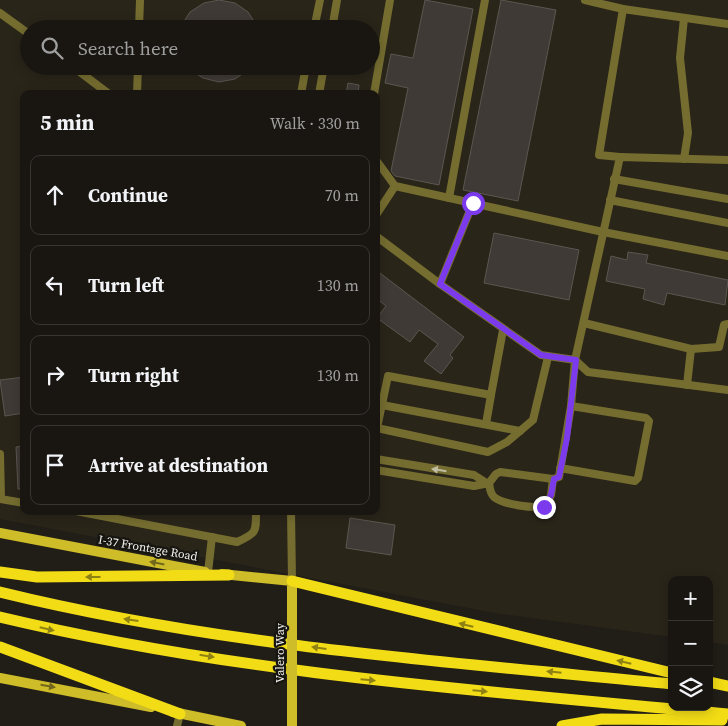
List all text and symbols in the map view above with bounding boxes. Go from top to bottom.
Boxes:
search box [20,20,380,75]
icon: search [38,34,66,62]
text: Search here [78,35,178,61]
text: 5 min [40,108,95,137]
text: Walk · 330 m [270,112,360,134]
icon: ahead [41,181,69,209]
text: Continue [88,182,168,208]
text: 70 m [325,184,359,206]
route start [462,192,485,215]
icon: left [41,271,69,299]
text: Turn left [88,272,164,298]
text: 130 m [317,274,359,296]
icon: right [41,361,69,389]
text: Turn right [88,362,179,388]
text: 130 m [317,364,359,386]
icon: arrive [41,451,69,479]
text: Arrive at destination [88,452,268,478]
one-way arrow [431,465,447,473]
route end [533,496,556,519]
street label: I-37 Frontage Road [97,531,199,565]
one-way arrow [148,559,164,567]
one-way arrow [85,573,101,581]
map controls [668,576,713,711]
button: + [668,576,713,621]
one-way arrow [123,616,139,624]
one-way arrow [459,620,474,628]
button: − [668,621,713,666]
street label: Valero Way [272,622,288,683]
one-way arrow [40,625,55,633]
one-way arrow [310,643,326,651]
one-way arrow [199,652,215,660]
one-way arrow [617,658,632,666]
button: layers [668,666,713,711]
one-way arrow [545,668,561,676]
one-way arrow [360,676,376,684]
one-way arrow [40,683,56,691]
one-way arrow [472,687,488,695]

